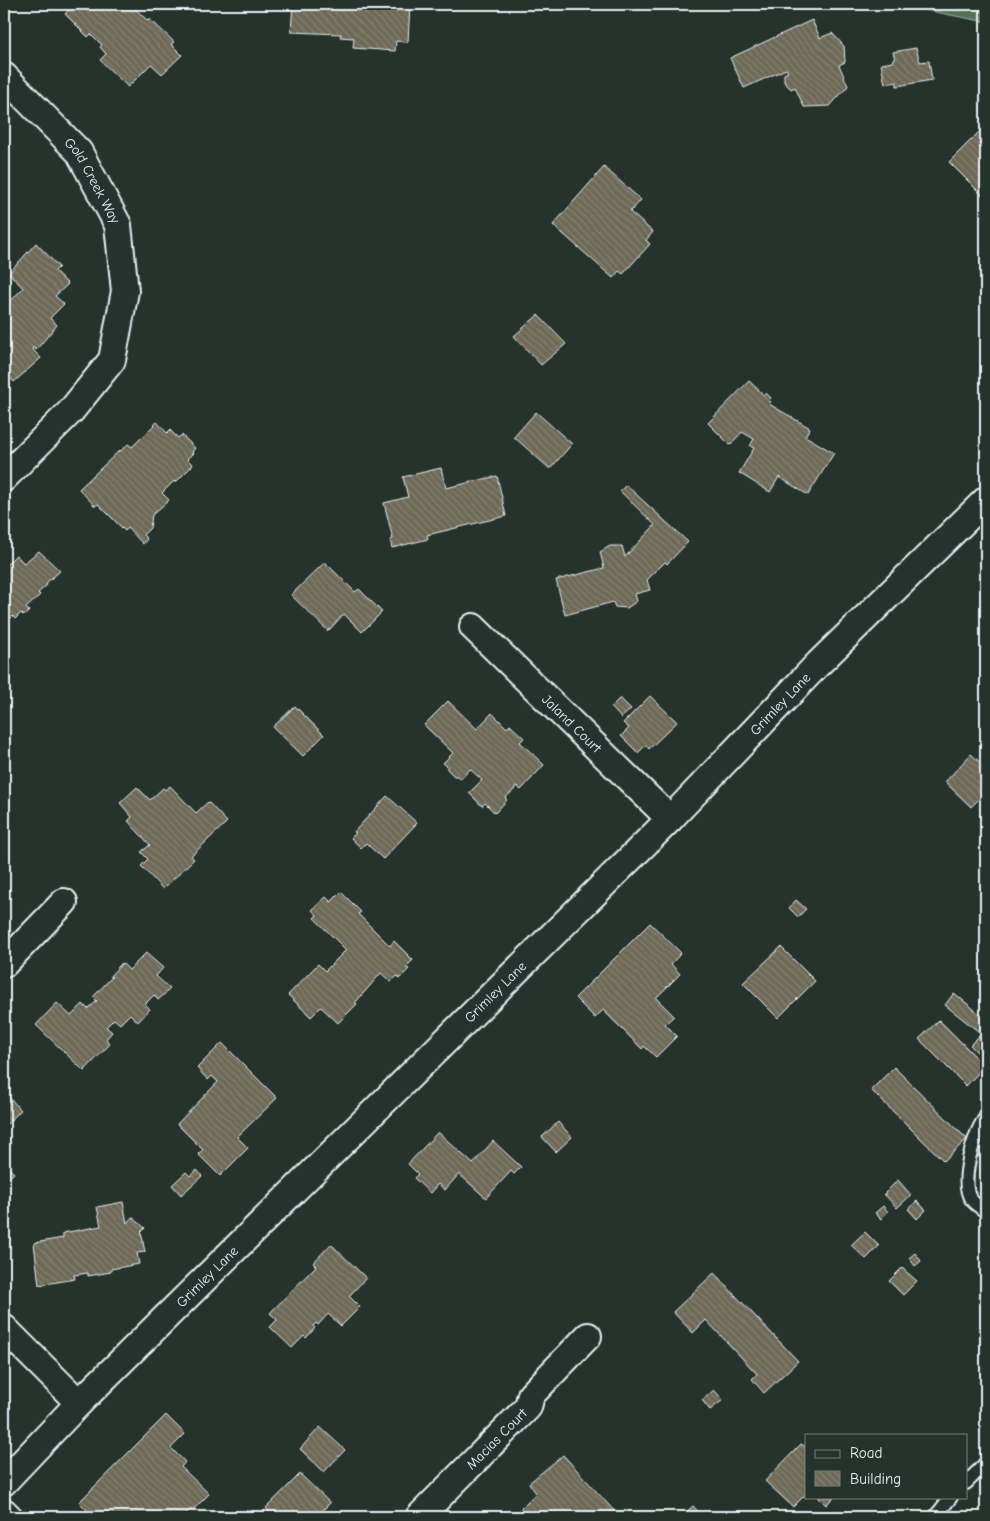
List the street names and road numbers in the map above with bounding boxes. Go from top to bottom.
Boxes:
street label: Gold Creek Way [61,134,124,227]
street label: Grimley Lane [746,669,814,739]
street label: Jaland Court [538,691,606,757]
street label: Grimley Lane [461,958,530,1026]
street label: Grimley Lane [173,1242,242,1311]
street label: Macias Court [462,1404,531,1473]

